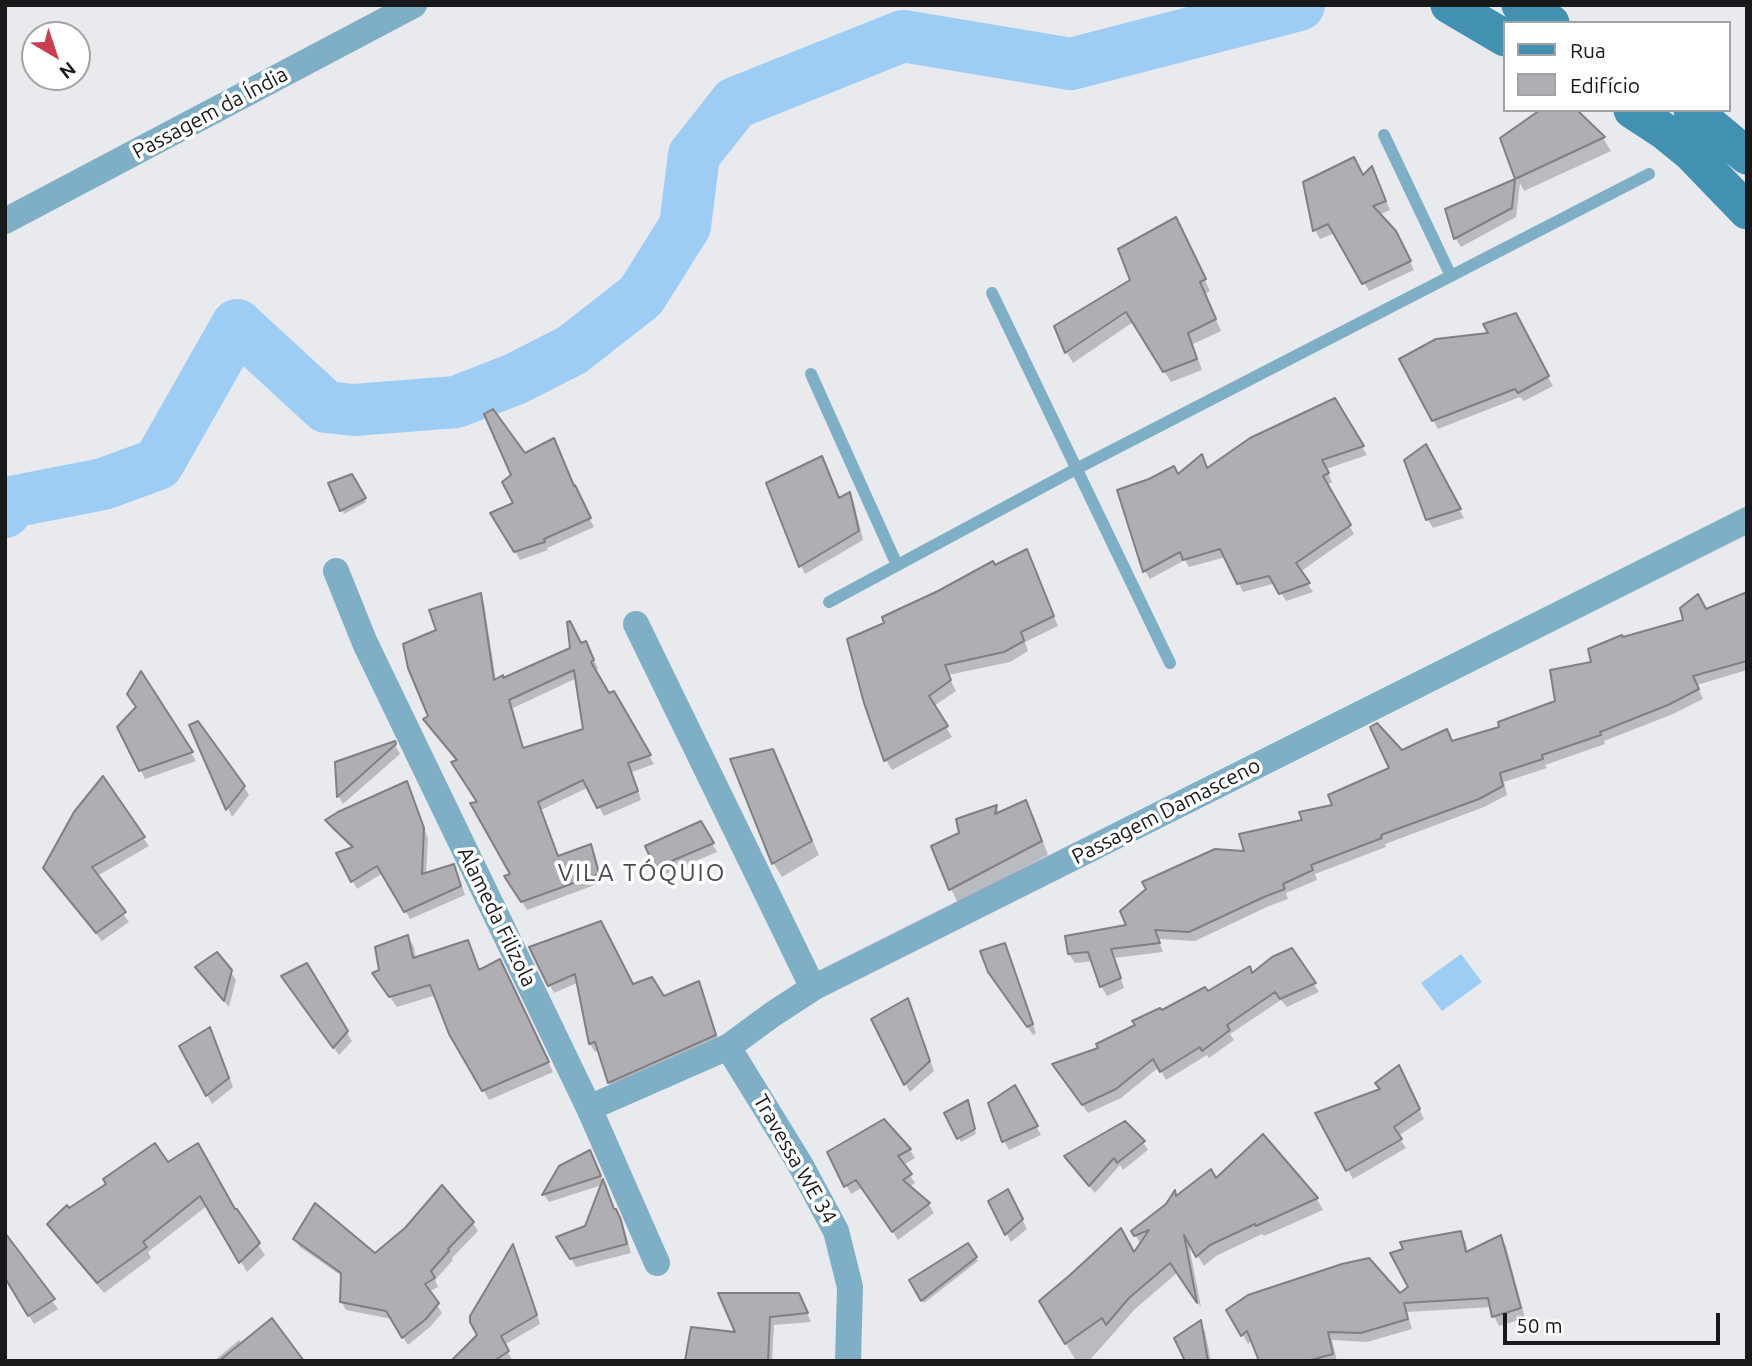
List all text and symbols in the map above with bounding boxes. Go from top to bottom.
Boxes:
north arrow [21,21,91,91]
legend [1504,21,1731,112]
text: Rua [1570,38,1606,62]
text: N [56,58,80,84]
street label: Passagem da Índia [128,61,292,165]
text: Edifício [1570,73,1640,97]
street label: Passagem Damasceno [1068,753,1264,869]
street label: Alameda Filizola [452,843,542,991]
district label: VILA TÓQUIO [559,859,725,887]
street label: Travessa WE 34 [748,1090,842,1228]
scale bar [1507,1300,1724,1344]
text: 50 m [1516,1313,1563,1337]

